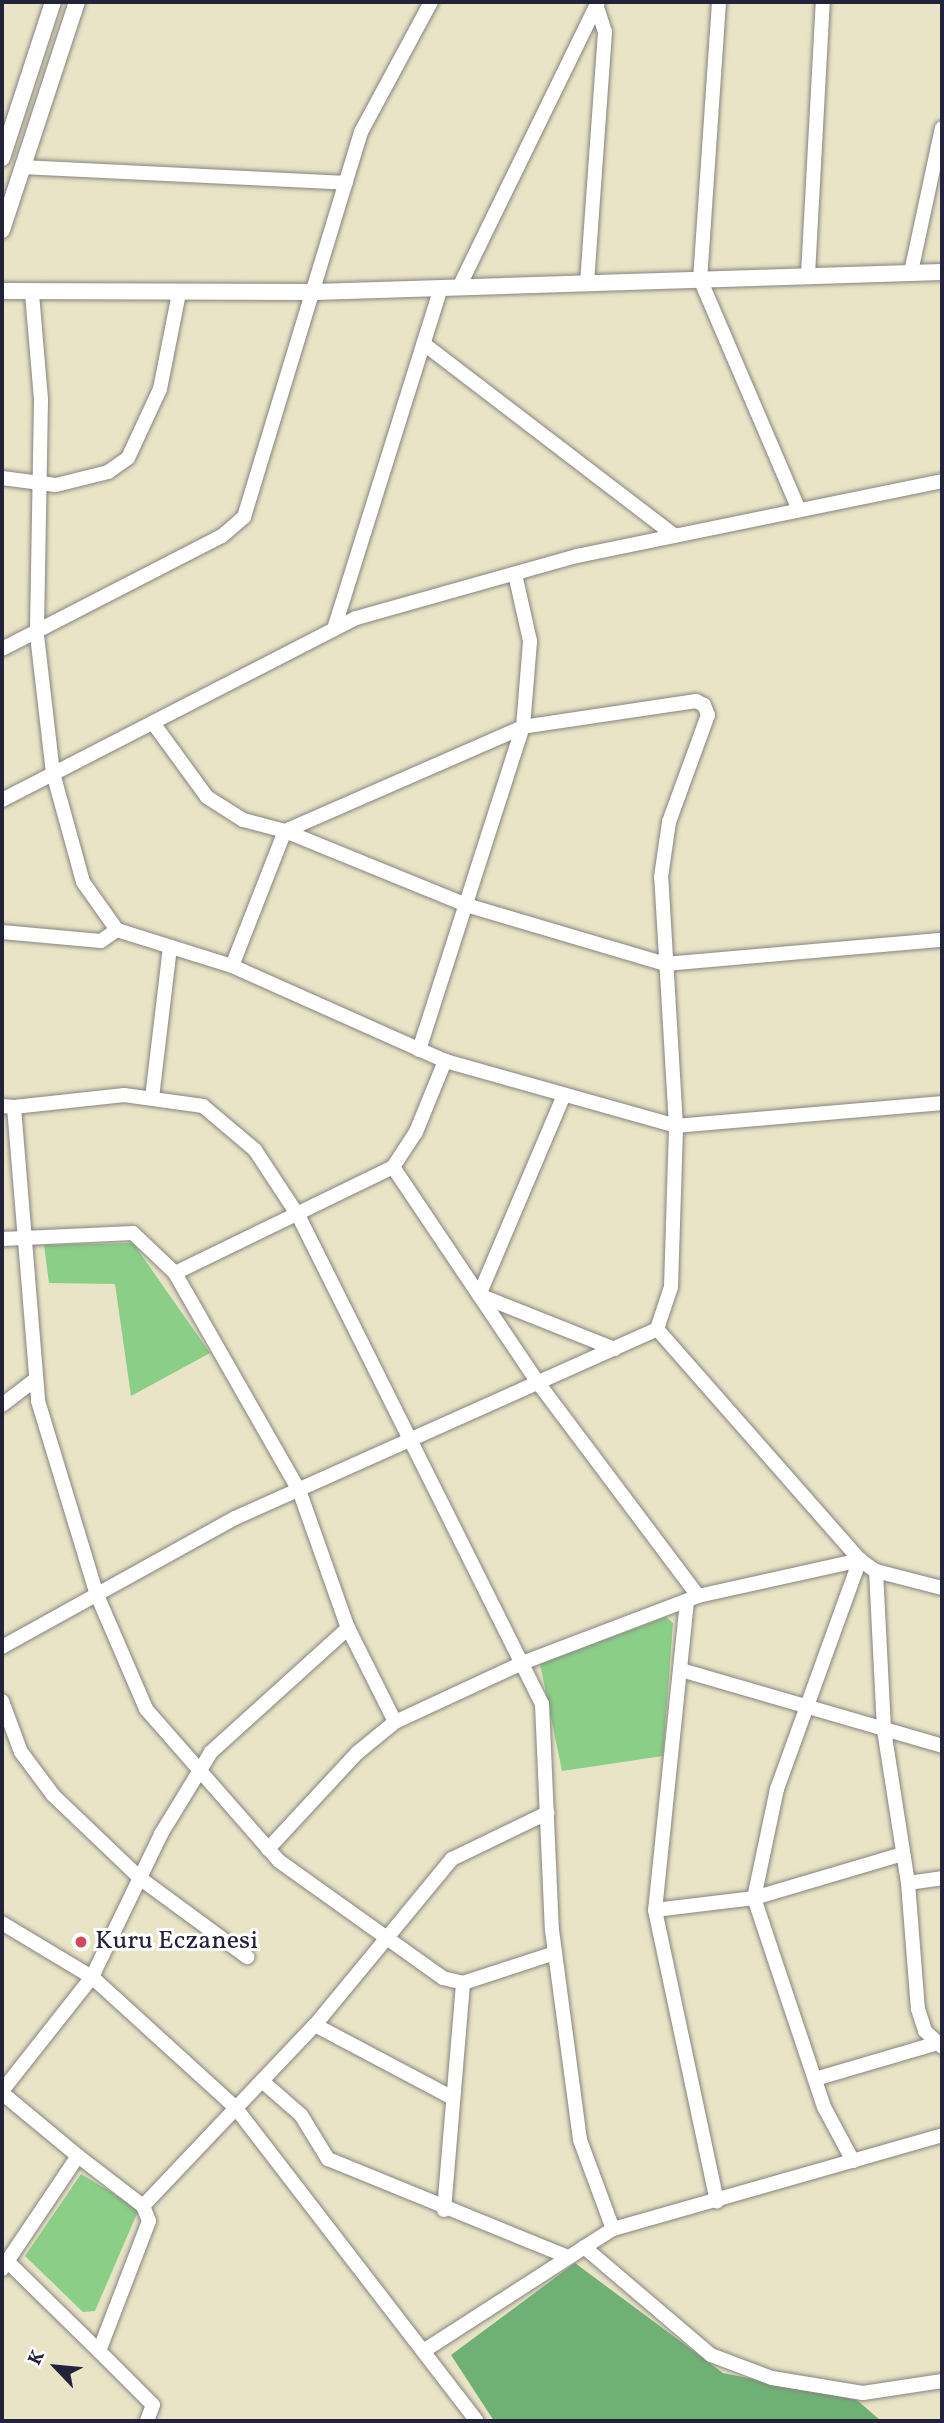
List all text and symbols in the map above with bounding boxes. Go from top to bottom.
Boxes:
place label: Kuru Eczanesi [95,1926,258,1958]
marker: Kuru Eczanesi [73,1934,89,1950]
north arrow [21,2332,91,2402]
text: K [22,2346,52,2370]

